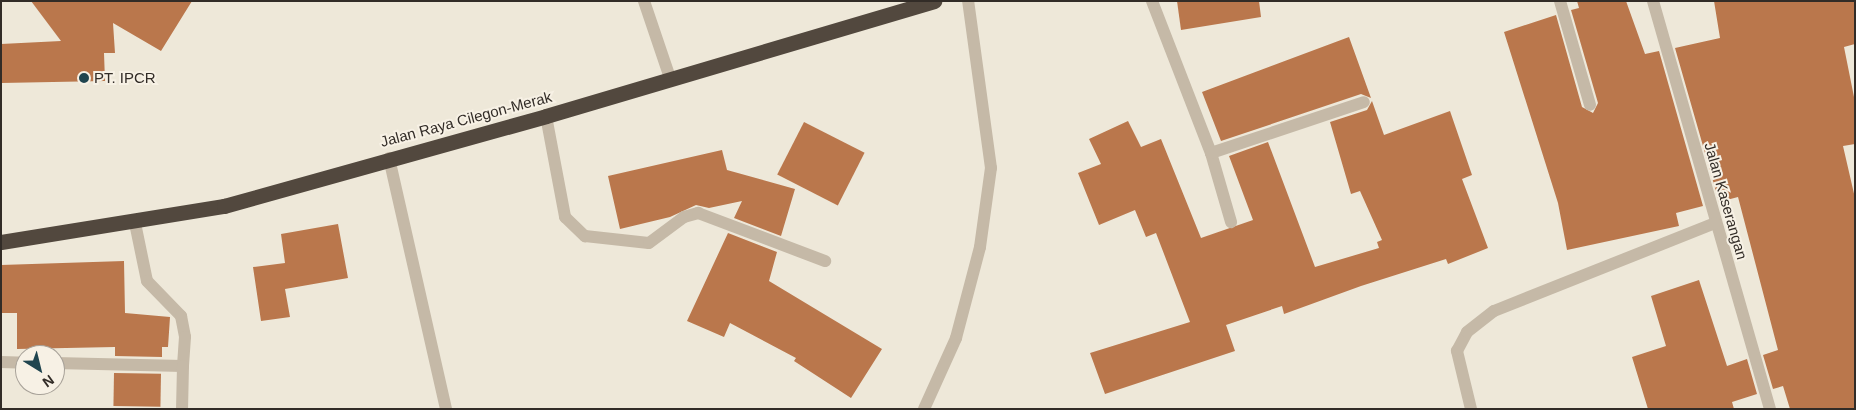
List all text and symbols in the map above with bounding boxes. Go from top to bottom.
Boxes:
place label: PT. IPCR [94,69,156,87]
marker: PT. IPCR [78,72,90,84]
street label: Jalan Raya Cilegon-Merak [378,87,554,151]
street label: Jalan Kaserangan [1701,140,1751,262]
north arrow [15,345,65,395]
text: N [39,372,57,391]

